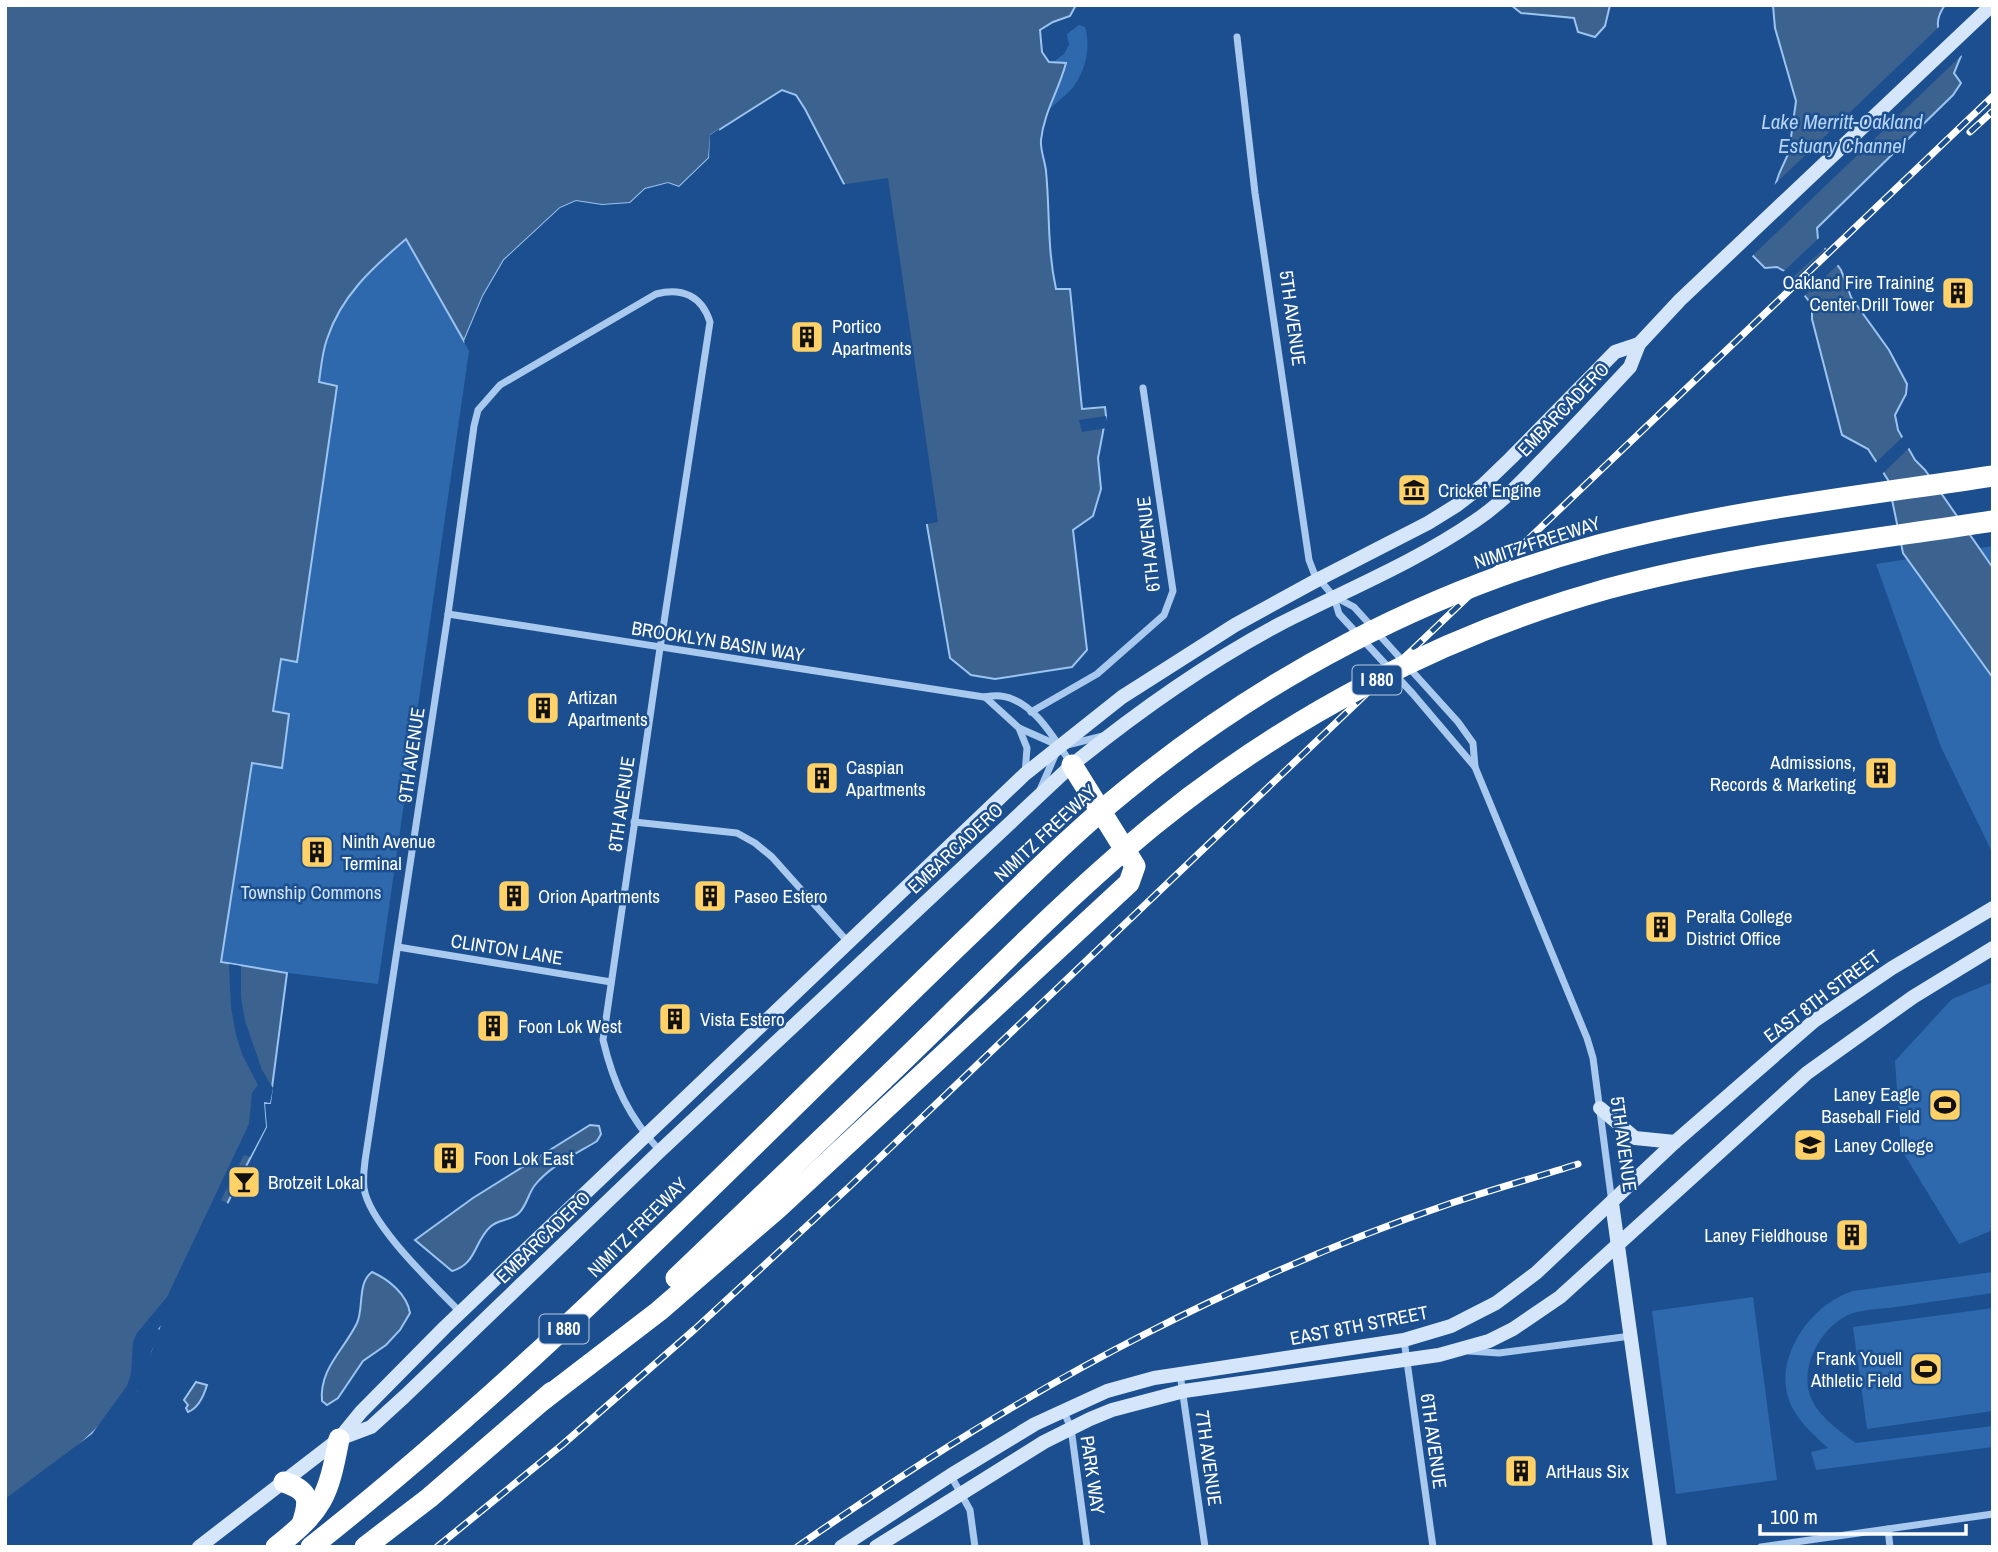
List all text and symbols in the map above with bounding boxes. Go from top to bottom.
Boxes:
water label: Lake Merritt-Oakland Estuary Channel [1761,107,1923,160]
street label: 5TH AVENUE [1273,269,1313,367]
place label: Oakland Fire Training Center Drill Tower [1782,269,1935,317]
building icon: Oakland Fire Training Center Drill Tower [1939,274,1977,312]
place label: Portico Apartments [831,313,912,361]
building icon: Portico Apartments [788,318,826,356]
street label: EMBARCADERO [1511,356,1615,462]
museum icon: Cricket Engine [1395,471,1433,509]
place label: Cricket Engine [1438,477,1541,503]
street label: 6TH AVENUE [1130,495,1166,593]
street label: NIMITZ FREEWAY [1470,509,1604,575]
street label: BROOKLYN BASIN WAY [630,614,807,668]
road number: I 880 [1352,666,1402,694]
place label: Artizan Apartments [567,684,648,732]
building icon: Artizan Apartments [524,689,562,727]
street label: 9TH AVENUE [391,706,431,804]
place label: Admissions, Records & Marketing [1710,749,1856,797]
place label: Caspian Apartments [845,754,926,802]
building icon: Admissions, Records & Marketing [1862,754,1900,792]
street label: 8TH AVENUE [601,755,641,853]
building icon: Caspian Apartments [803,759,841,797]
street label: NIMITZ FREEWAY [988,778,1102,887]
street label: EMBARCADERO [901,797,1009,899]
place label: Ninth Avenue Terminal [342,828,435,876]
building icon: Ninth Avenue Terminal [298,833,336,871]
building icon: Orion Apartments [495,877,533,915]
building icon: Paseo Estero [691,877,729,915]
park label: Township Commons [240,879,382,905]
place label: Orion Apartments [538,883,660,909]
place label: Paseo Estero [734,883,828,909]
place label: Peralta College District Office [1686,903,1793,951]
building icon: Peralta College District Office [1642,908,1680,946]
street label: CLINTON LANE [449,927,565,971]
street label: EAST 8TH STREET [1758,943,1886,1049]
building icon: Vista Estero [656,1000,694,1038]
place label: Vista Estero [700,1006,785,1032]
building icon: Foon Lok West [474,1007,512,1045]
place label: Foon Lok West [518,1013,622,1039]
place label: Laney Eagle Baseball Field [1821,1081,1920,1129]
sports icon: Laney Eagle Baseball Field [1926,1086,1964,1124]
street label: 5TH AVENUE [1604,1095,1644,1193]
school or university icon: Laney College [1791,1126,1829,1164]
place label: Laney College [1834,1132,1934,1158]
building icon: Foon Lok East [430,1139,468,1177]
place label: Foon Lok East [474,1145,574,1171]
bar icon: Brotzeit Lokal [225,1163,263,1201]
place label: Brotzeit Lokal [268,1169,363,1195]
street label: NIMITZ FREEWAY [581,1171,693,1283]
street label: EMBARCADERO [490,1185,596,1289]
building icon: Laney Fieldhouse [1833,1216,1871,1254]
place label: Laney Fieldhouse [1704,1222,1828,1248]
street label: EAST 8TH STREET [1288,1299,1431,1351]
road number: I 880 [540,1314,588,1344]
place label: Frank Youell Athletic Field [1810,1345,1902,1393]
sports icon: Frank Youell Athletic Field [1907,1350,1945,1388]
street label: 6TH AVENUE [1414,1392,1454,1490]
street label: 7TH AVENUE [1189,1409,1229,1507]
street label: PARK WAY [1075,1434,1111,1517]
building icon: ArtHaus Six [1502,1452,1540,1490]
place label: ArtHaus Six [1545,1458,1629,1484]
scale bar [1760,1492,1966,1536]
text: 100 m [1770,1502,1818,1531]

